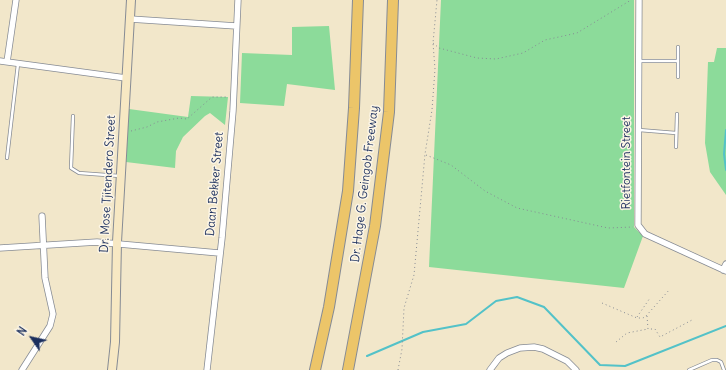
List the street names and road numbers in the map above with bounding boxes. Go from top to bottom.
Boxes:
street label: Dr. Hage G. Geingob Freeway [348,105,382,263]
street label: Dr. Mose Tjitendero Street [97,115,119,253]
street label: Rietfontein Street [620,116,634,210]
street label: Daan Bekker Street [203,131,227,237]

